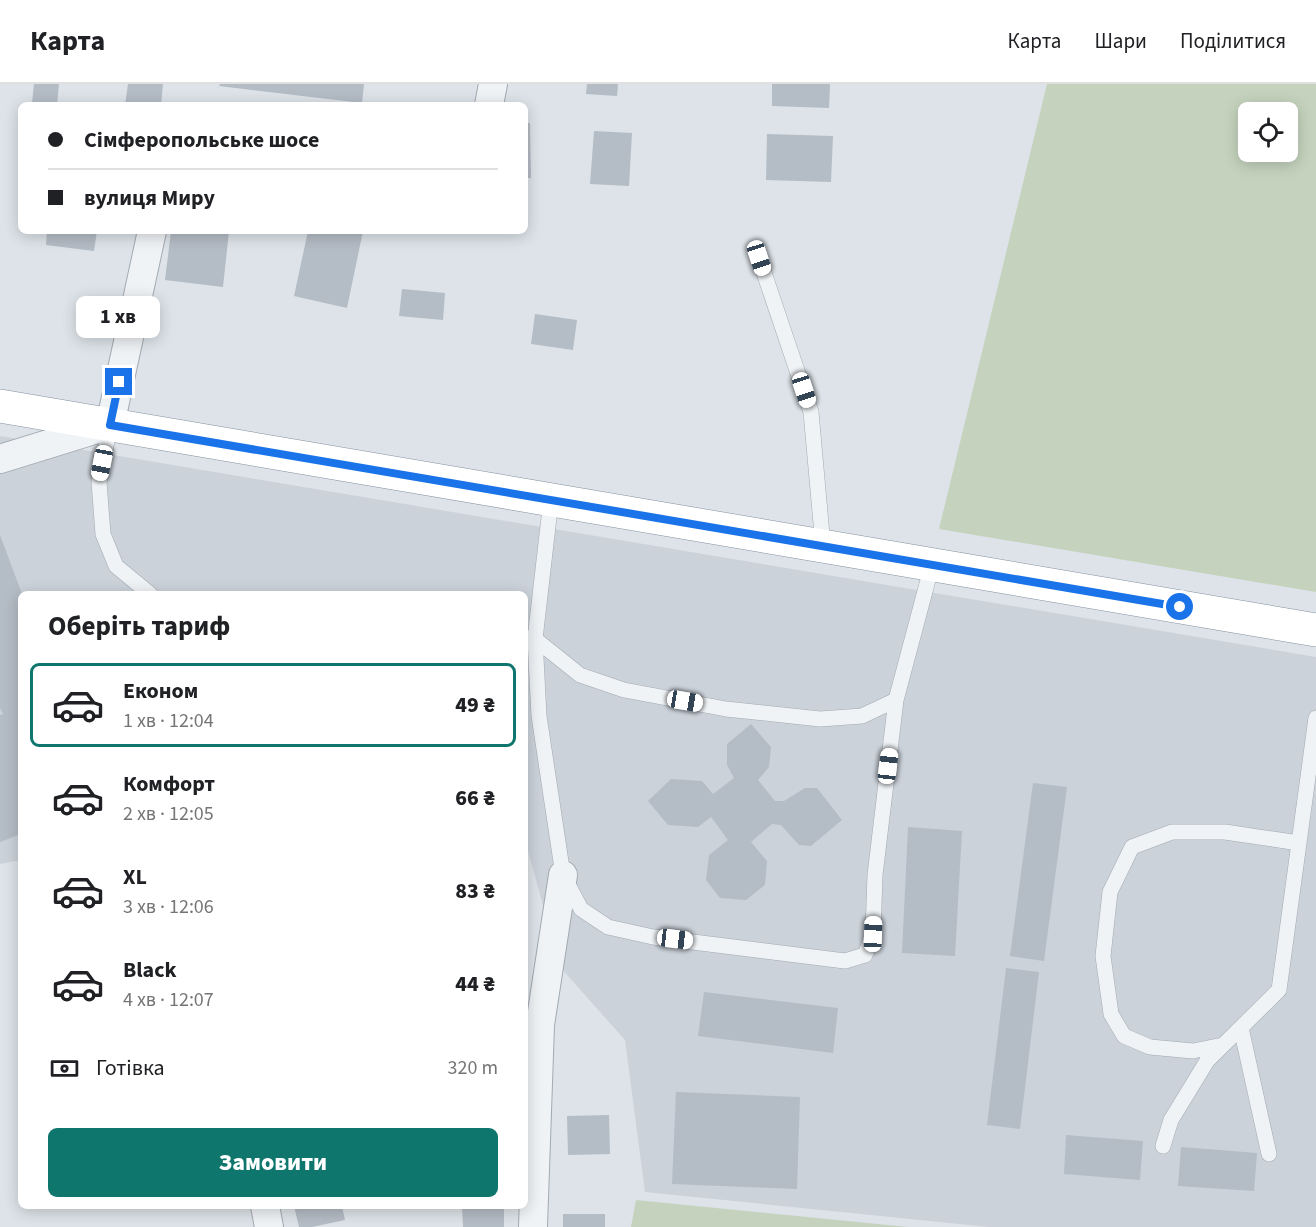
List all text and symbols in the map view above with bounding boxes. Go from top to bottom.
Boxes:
text: Карта [30,21,105,61]
text: Карта [1008,26,1061,56]
text: Шари [1094,26,1147,56]
text: Поділитися [1180,26,1286,56]
map controls [1238,102,1298,162]
button: locate [1238,102,1298,162]
text: Сімферопольське шосе [84,124,319,156]
text: вулиця Миру [84,182,215,214]
car [745,238,773,278]
callout: 1 хв [77,295,161,337]
text: 1 хв [100,303,136,331]
route end [105,368,132,395]
car [790,370,818,410]
car [90,444,114,482]
route start [1166,593,1193,620]
text: Оберіть тариф [48,607,230,646]
text: Економ [123,675,198,707]
icon: car [51,678,105,732]
text: 49 ₴ [455,689,495,721]
car [666,689,704,713]
text: 1 хв · 12:04 [123,707,214,735]
car [877,747,899,785]
text: Комфорт [123,768,215,800]
icon: car [51,771,105,825]
text: 66 ₴ [455,782,495,814]
text: 2 хв · 12:05 [123,800,214,828]
text: XL [123,861,147,893]
icon: car [51,864,105,918]
text: 83 ₴ [455,875,495,907]
text: 3 хв · 12:06 [123,893,214,921]
car [863,916,883,952]
car [656,928,694,950]
text: Black [123,954,177,986]
icon: car [51,957,105,1011]
text: 44 ₴ [455,968,495,1000]
text: 4 хв · 12:07 [123,986,214,1014]
icon: cash [48,1052,81,1085]
text: Готівка [96,1052,165,1084]
text: 320 m [448,1054,498,1082]
button: Замовити [48,1128,498,1197]

